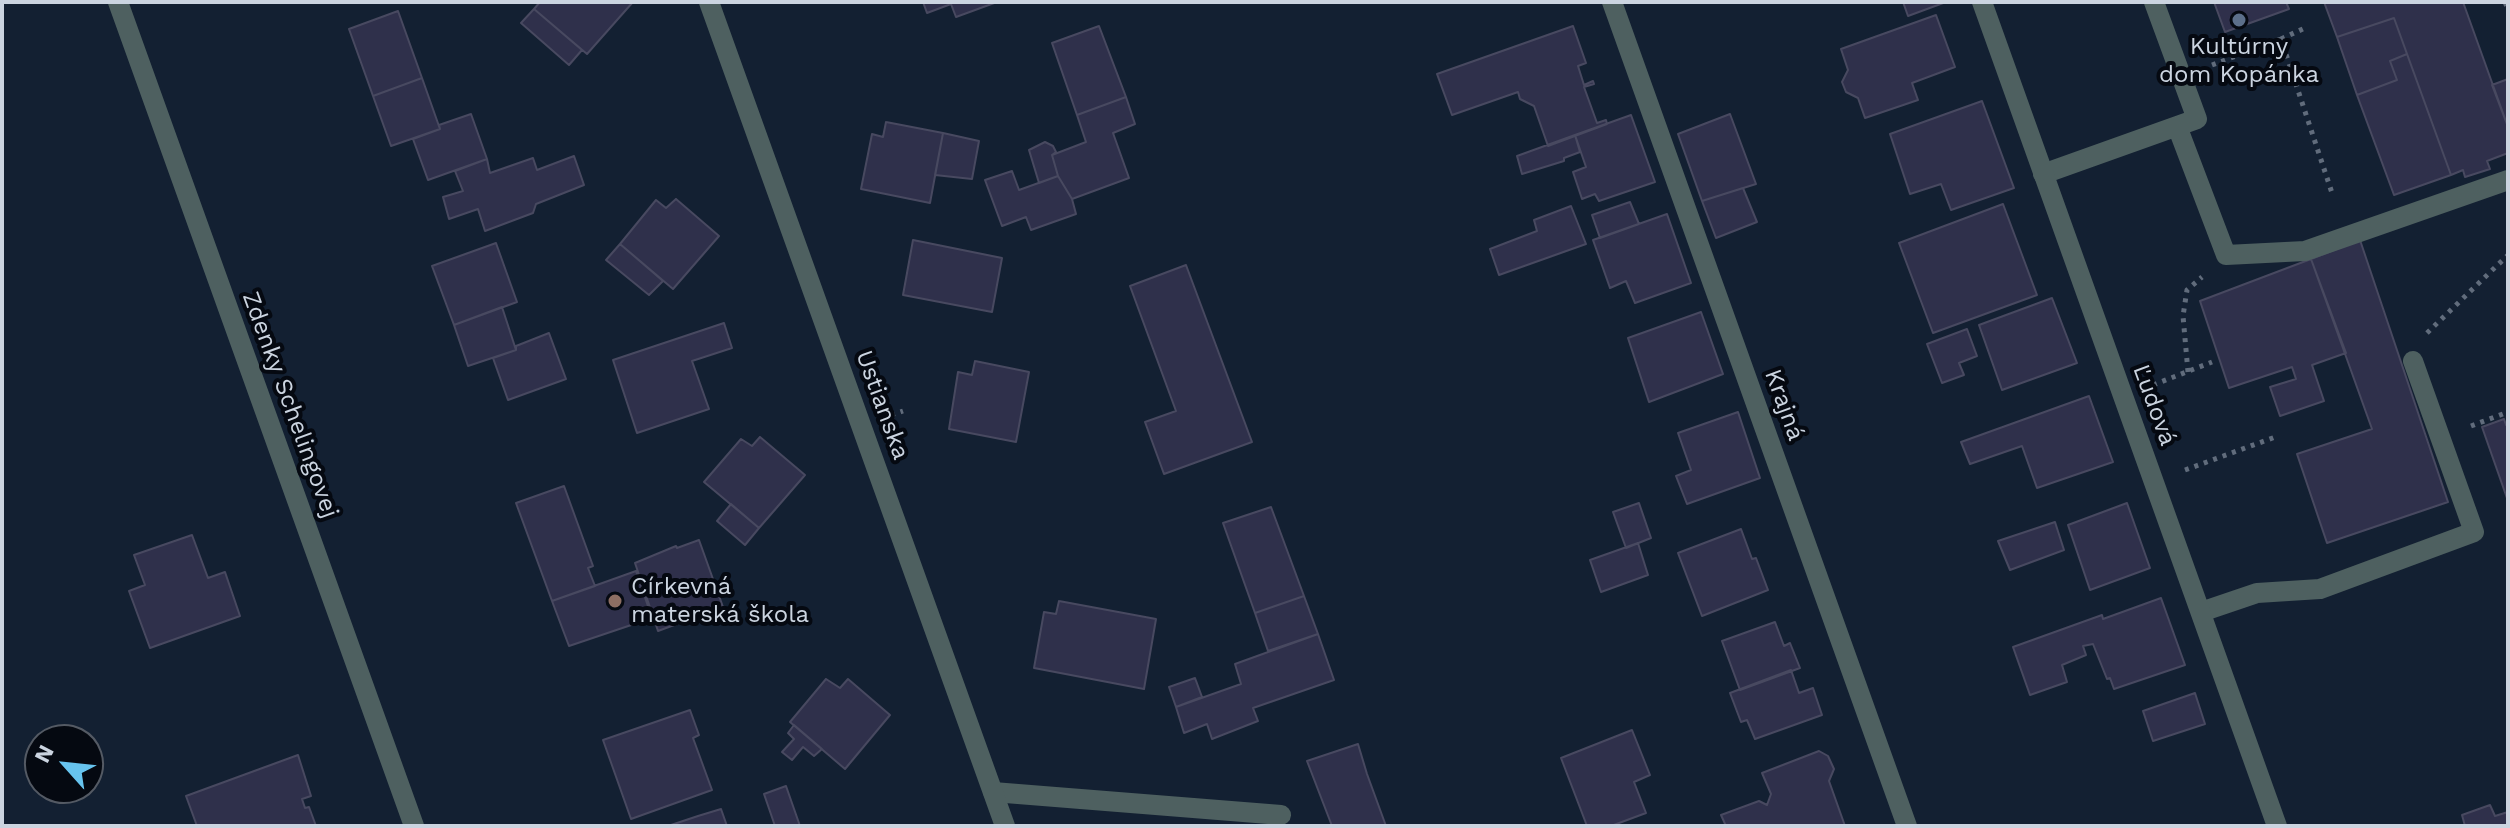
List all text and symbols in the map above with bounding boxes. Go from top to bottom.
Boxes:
marker: Kultúrny dom Kopánka [2230,11,2248,29]
place label: Kultúrny dom Kopánka [2159,33,2319,89]
street label: Zdenky Schelingovej [236,288,344,522]
street label: Ustianska [849,347,915,463]
street label: Ľudová [2126,361,2182,449]
street label: Krajná [1758,365,1810,445]
place label: Církevná materská škola [631,573,809,629]
marker: Církevná materská škola [606,592,624,610]
north arrow [24,724,104,804]
text: N [29,741,59,767]

